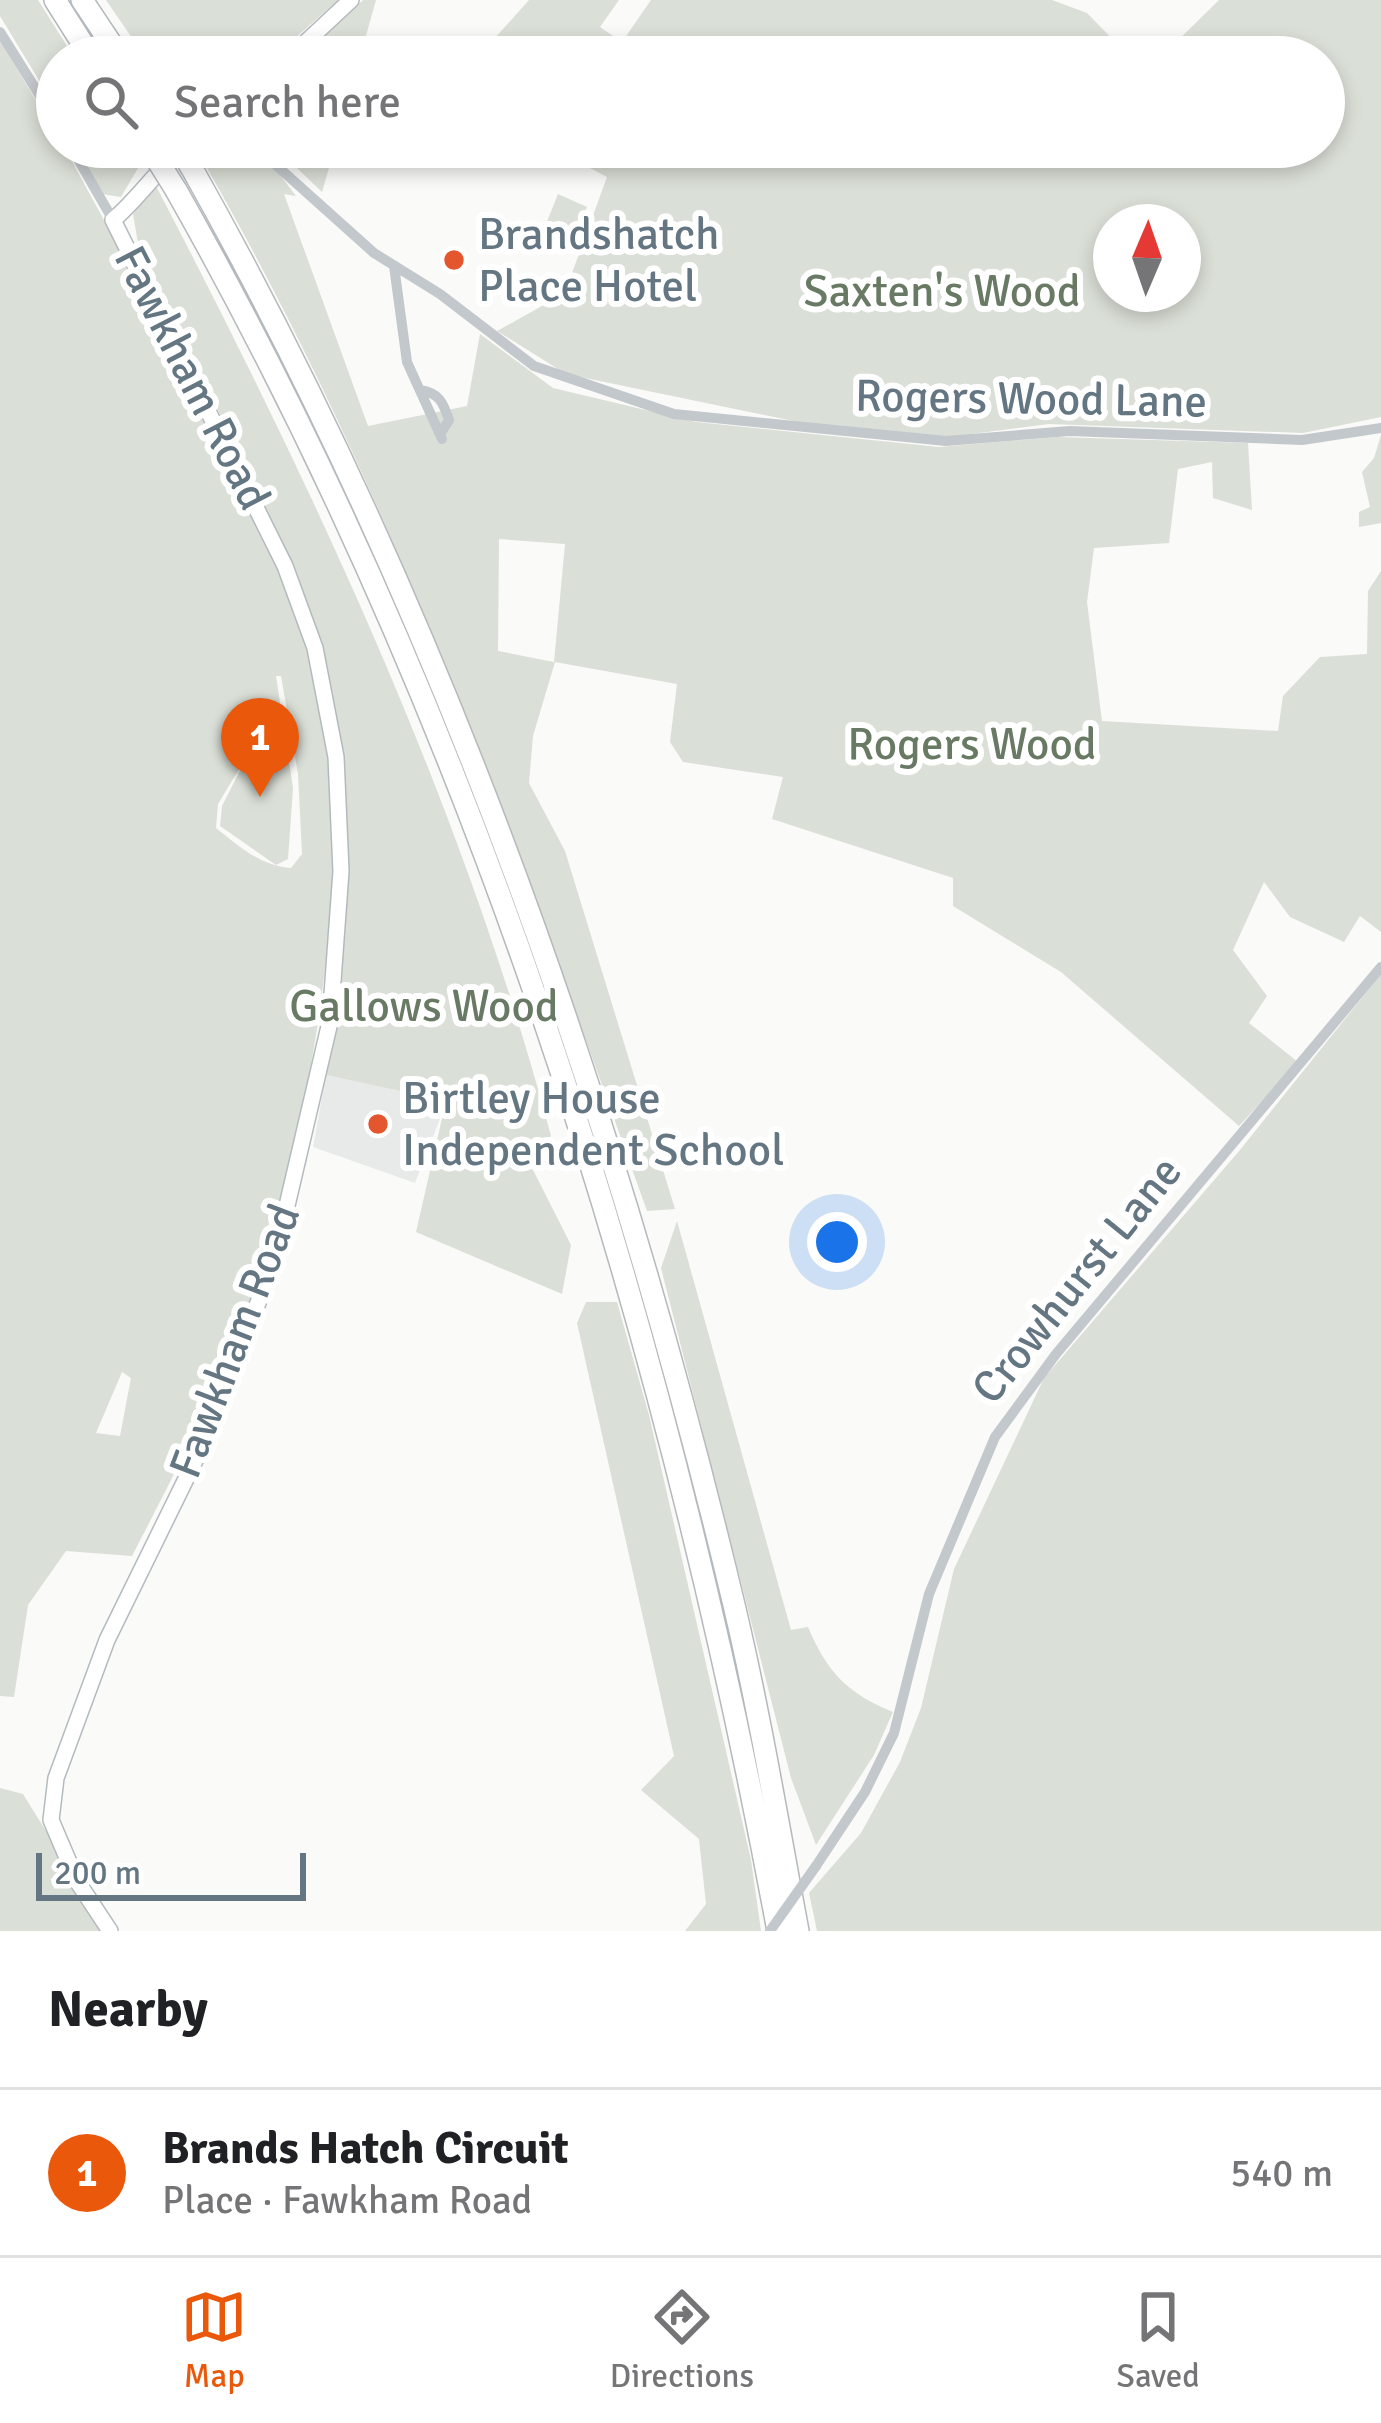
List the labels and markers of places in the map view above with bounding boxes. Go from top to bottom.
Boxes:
place label: Brandshatch Place Hotel [478,207,720,314]
marker: Brandshatch Place Hotel [441,247,467,273]
pin: 1 [221,698,299,797]
place label: Birtley House Independent School [402,1071,784,1178]
marker: Birtley House Independent School [365,1111,391,1137]

